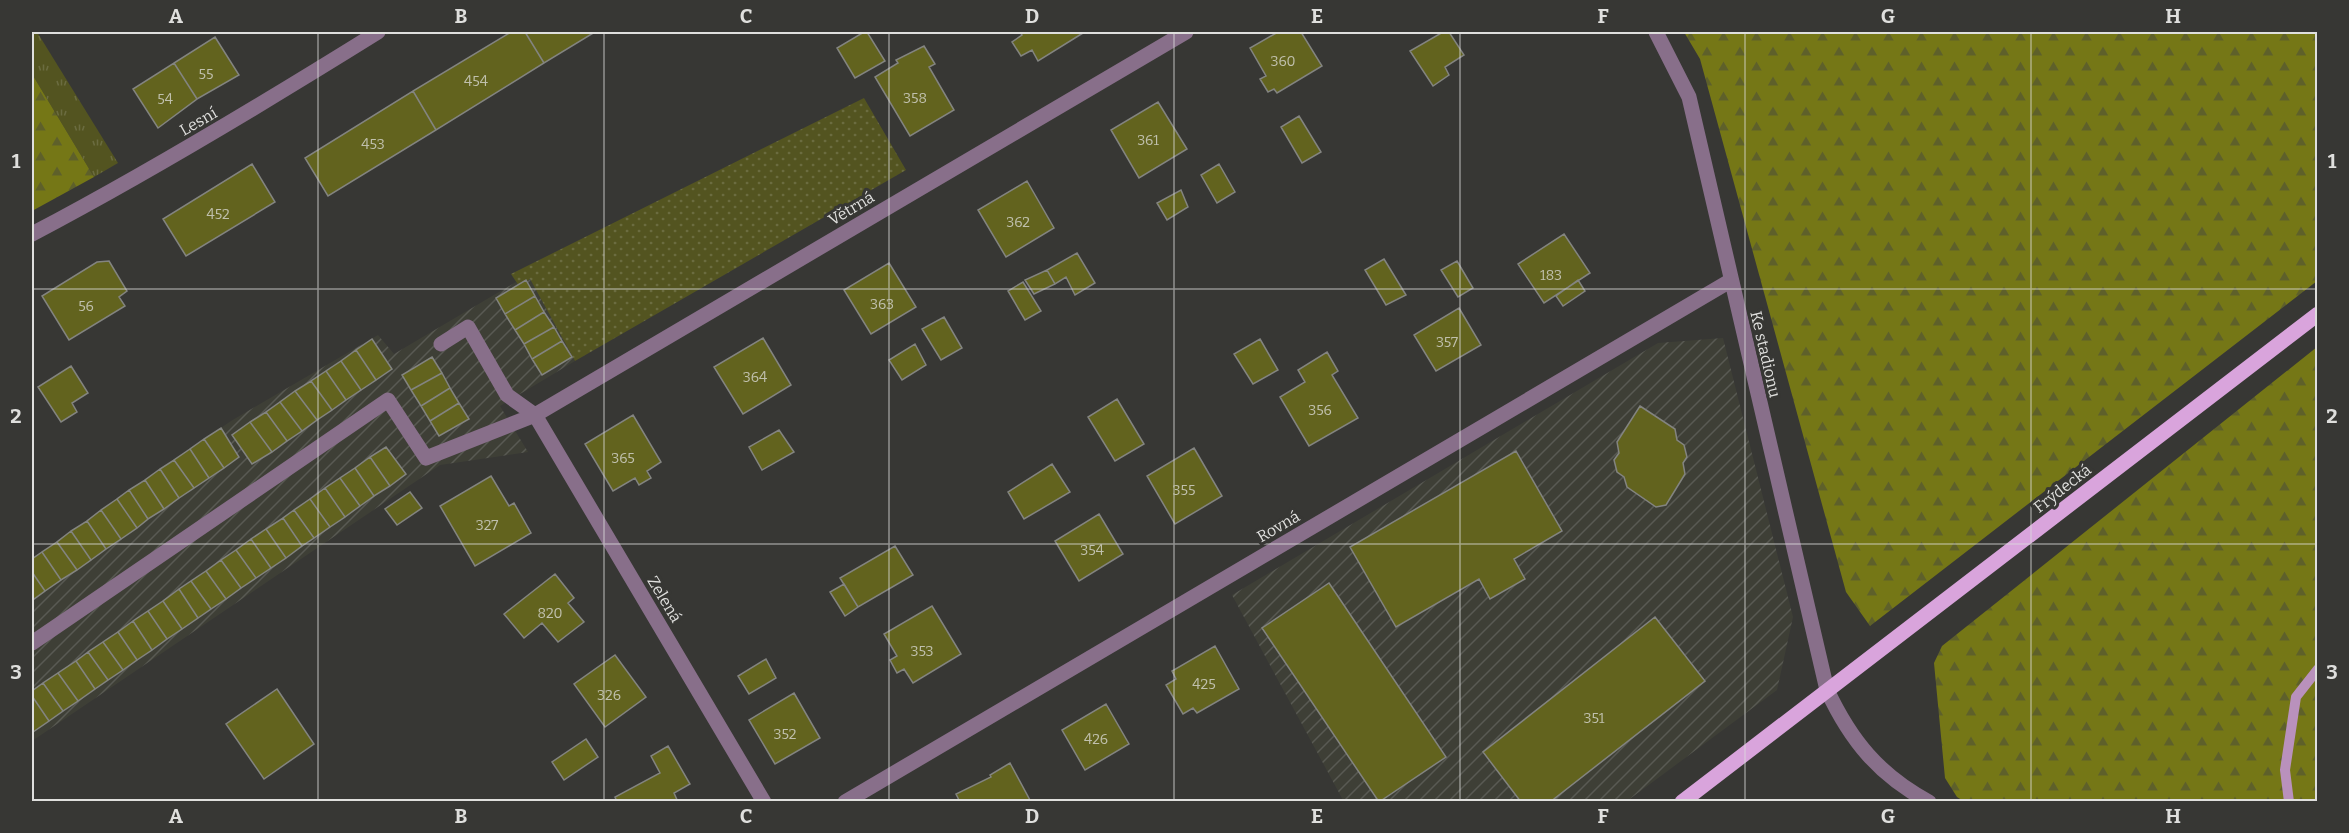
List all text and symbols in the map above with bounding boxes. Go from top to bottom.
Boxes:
text: A [169,4,184,28]
text: B [455,4,468,28]
text: C [740,4,752,28]
text: D [1025,4,1039,28]
text: E [1311,4,1323,28]
text: F [1597,4,1609,28]
text: G [1881,4,1895,28]
text: H [2165,4,2181,28]
house number: 360 [1270,53,1296,70]
house number: 55 [199,66,213,83]
house number: 454 [464,73,488,90]
house number: 358 [903,90,927,107]
house number: 54 [157,91,173,108]
street label: Lesní [176,103,220,140]
house number: 361 [1137,132,1159,149]
house number: 453 [361,136,385,153]
text: 1 [12,149,21,173]
text: 1 [2328,149,2337,173]
street label: Větrná [825,187,878,230]
house number: 452 [206,206,230,223]
house number: 362 [1006,214,1030,231]
house number: 183 [1540,267,1562,284]
house number: 363 [870,296,894,313]
house number: 56 [78,298,94,315]
street label: Ke stadionu [1746,309,1785,399]
house number: 357 [1436,334,1458,351]
house number: 364 [743,369,767,386]
house number: 356 [1308,402,1332,419]
text: 2 [10,404,22,428]
text: 2 [2326,404,2338,428]
house number: 365 [611,450,635,467]
street label: Frýdecká [2030,460,2095,517]
house number: 355 [1173,482,1195,499]
street label: Rovná [1253,507,1303,546]
house number: 327 [476,517,498,534]
house number: 354 [1080,542,1104,559]
street label: Zelená [643,573,686,626]
house number: 820 [537,605,563,622]
house number: 353 [910,643,934,660]
text: 3 [10,660,22,684]
text: 3 [2326,660,2338,684]
house number: 425 [1192,676,1216,693]
house number: 326 [597,687,621,704]
house number: 351 [1584,710,1605,727]
house number: 352 [774,726,796,743]
house number: 426 [1084,731,1108,748]
text: A [169,804,184,828]
text: B [455,804,468,828]
text: C [740,804,752,828]
text: D [1025,804,1039,828]
text: E [1311,804,1323,828]
text: F [1597,804,1609,828]
text: G [1881,804,1895,828]
text: H [2165,804,2181,828]

